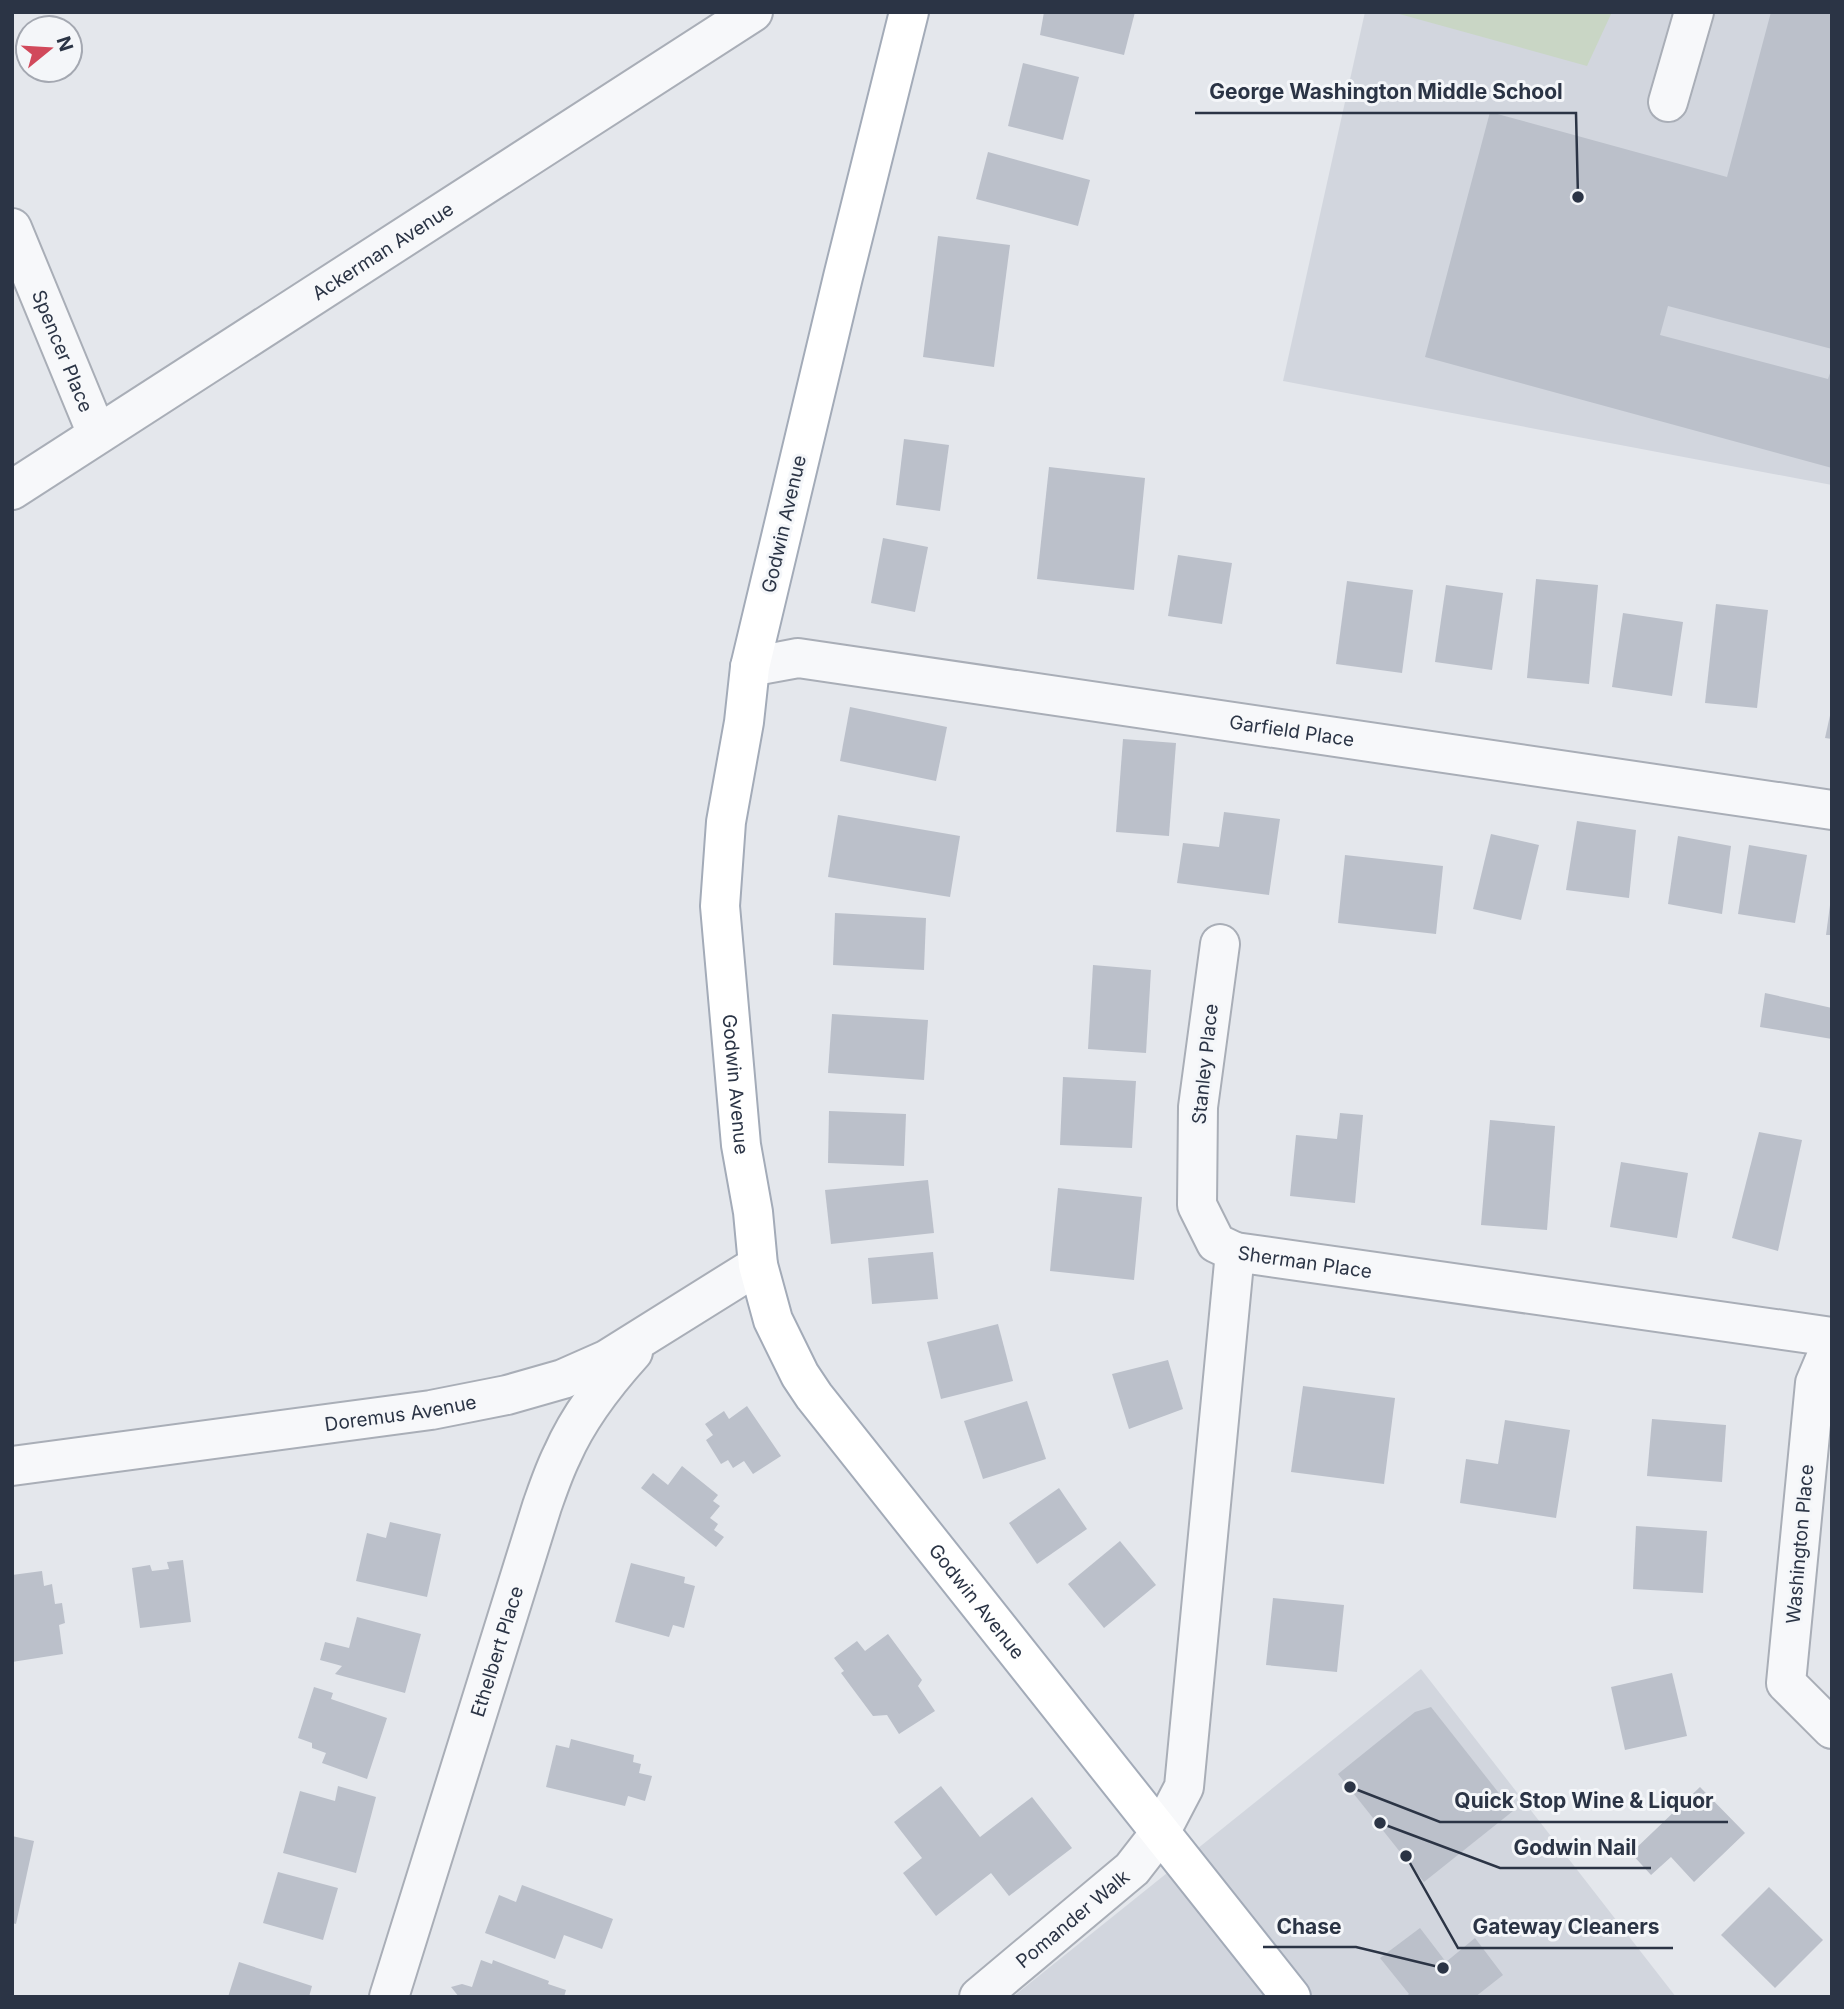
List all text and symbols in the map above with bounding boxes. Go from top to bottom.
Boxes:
north arrow [14,14,84,84]
text: N [52,33,78,54]
callout: George Washington Middle School [1195,71,1576,113]
text: George Washington Middle School [1209,79,1563,104]
street label: Ackerman Avenue [308,197,457,305]
street label: Spencer Place [27,286,98,415]
street label: Godwin Avenue [757,453,811,595]
street label: Garfield Place [1228,710,1356,751]
street label: Stanley Place [1187,1003,1223,1125]
street label: Godwin Avenue [718,1013,754,1156]
street label: Sherman Place [1236,1241,1373,1283]
street label: Doremus Avenue [323,1390,478,1436]
street label: Washington Place [1782,1463,1818,1625]
street label: Godwin Avenue [924,1539,1030,1664]
street label: Ethelbert Place [466,1583,528,1720]
callout: Quick Stop Wine & Liquor [1440,1780,1728,1822]
text: Quick Stop Wine & Liquor [1454,1788,1714,1813]
callout: Godwin Nail [1500,1826,1651,1868]
text: Godwin Nail [1513,1835,1637,1860]
street label: Pomander Walk [1011,1864,1134,1973]
callout: Chase [1263,1905,1356,1947]
callout: Gateway Cleaners [1458,1906,1673,1948]
text: Chase [1276,1914,1342,1939]
text: Gateway Cleaners [1473,1914,1659,1939]

